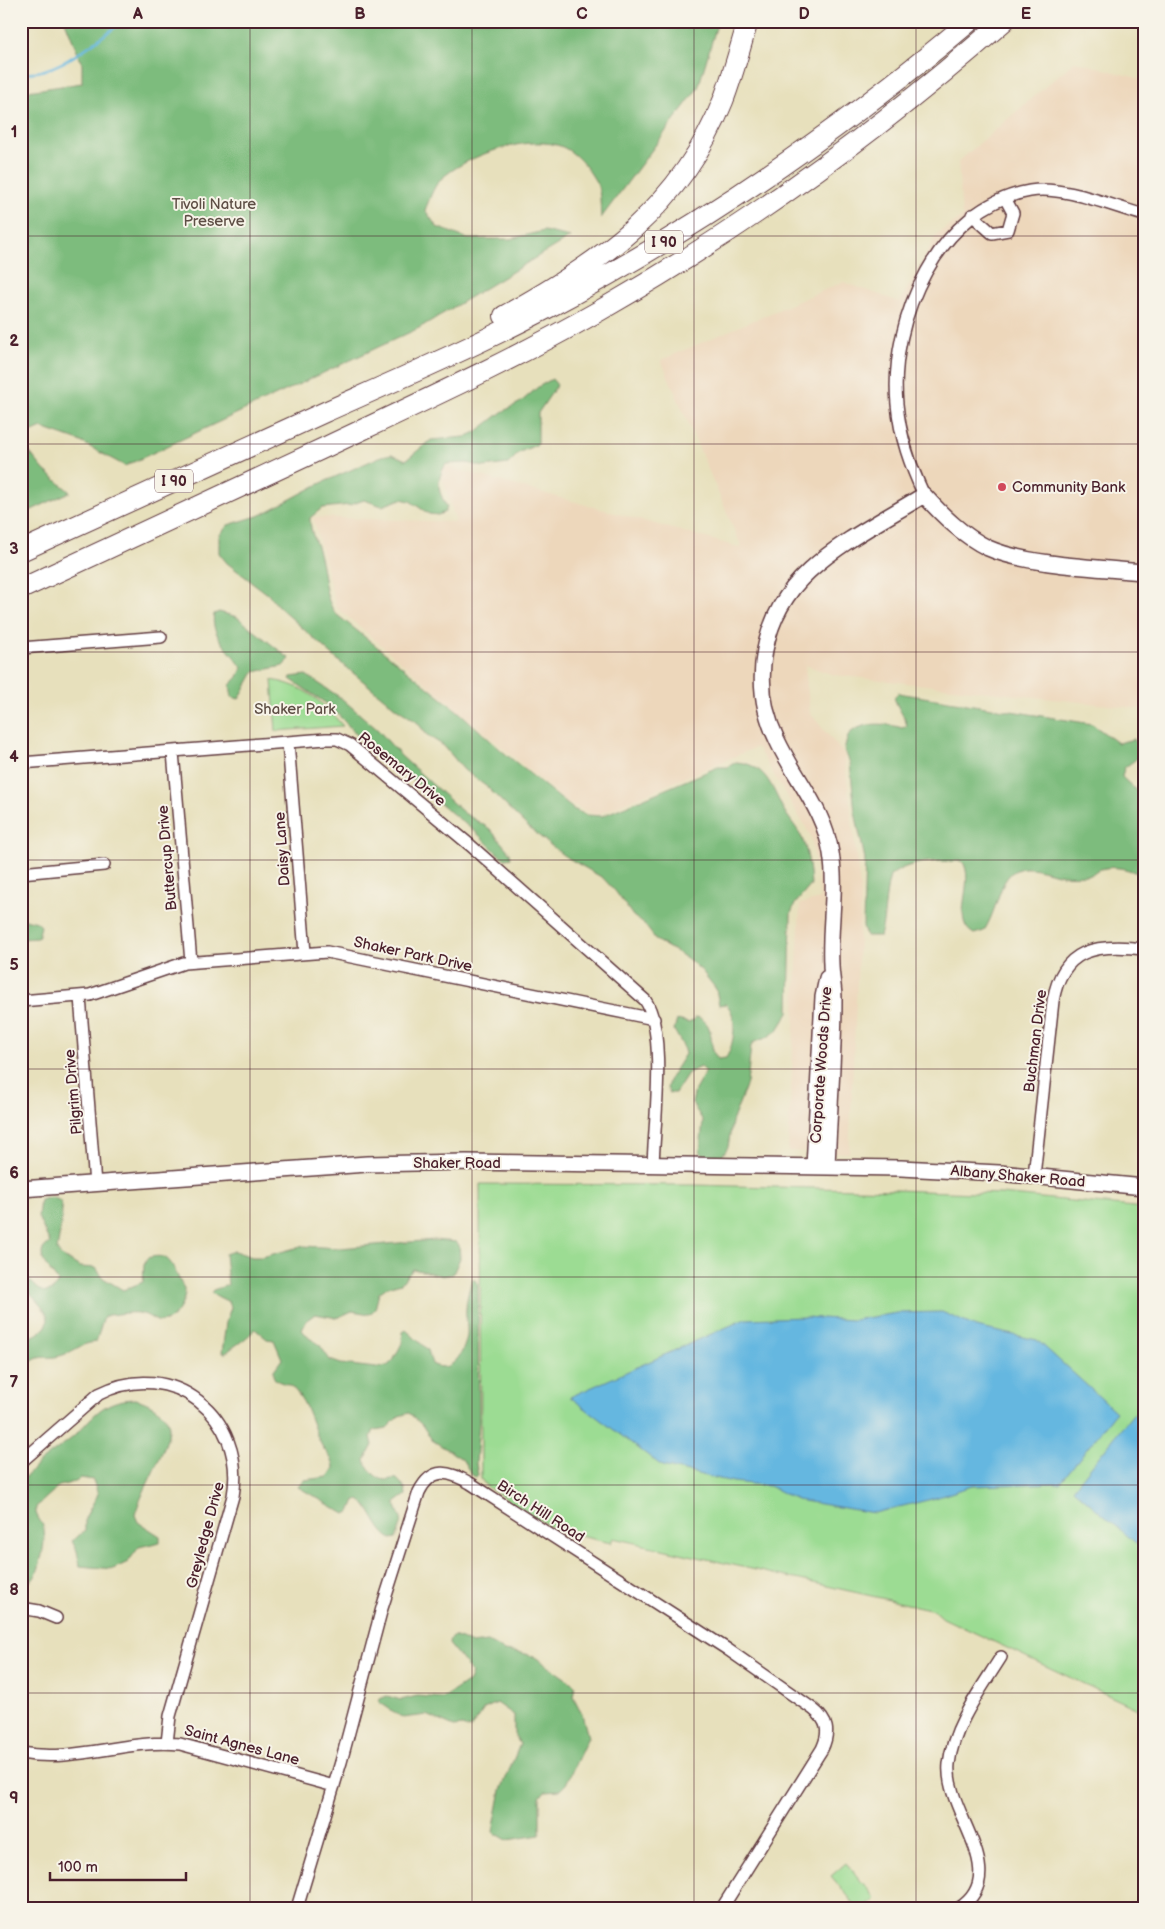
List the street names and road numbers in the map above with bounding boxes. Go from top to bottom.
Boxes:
road number: I 90 [645,230,683,253]
road number: I 90 [155,470,193,492]
street label: Rosemary Drive [354,728,450,811]
street label: Buttercup Drive [153,804,182,911]
street label: Daisy Lane [270,811,295,887]
street label: Shaker Park Drive [352,933,474,976]
street label: Corporate Woods Drive [807,986,836,1144]
street label: Buchman Drive [1020,988,1051,1094]
street label: Pilgrim Drive [60,1048,87,1135]
street label: Shaker Road [413,1154,501,1173]
street label: Albany Shaker Road [950,1161,1086,1192]
street label: Birch Hill Road [493,1476,588,1547]
street label: Greyledge Drive [182,1480,229,1590]
street label: Saint Agnes Lane [182,1721,302,1770]

